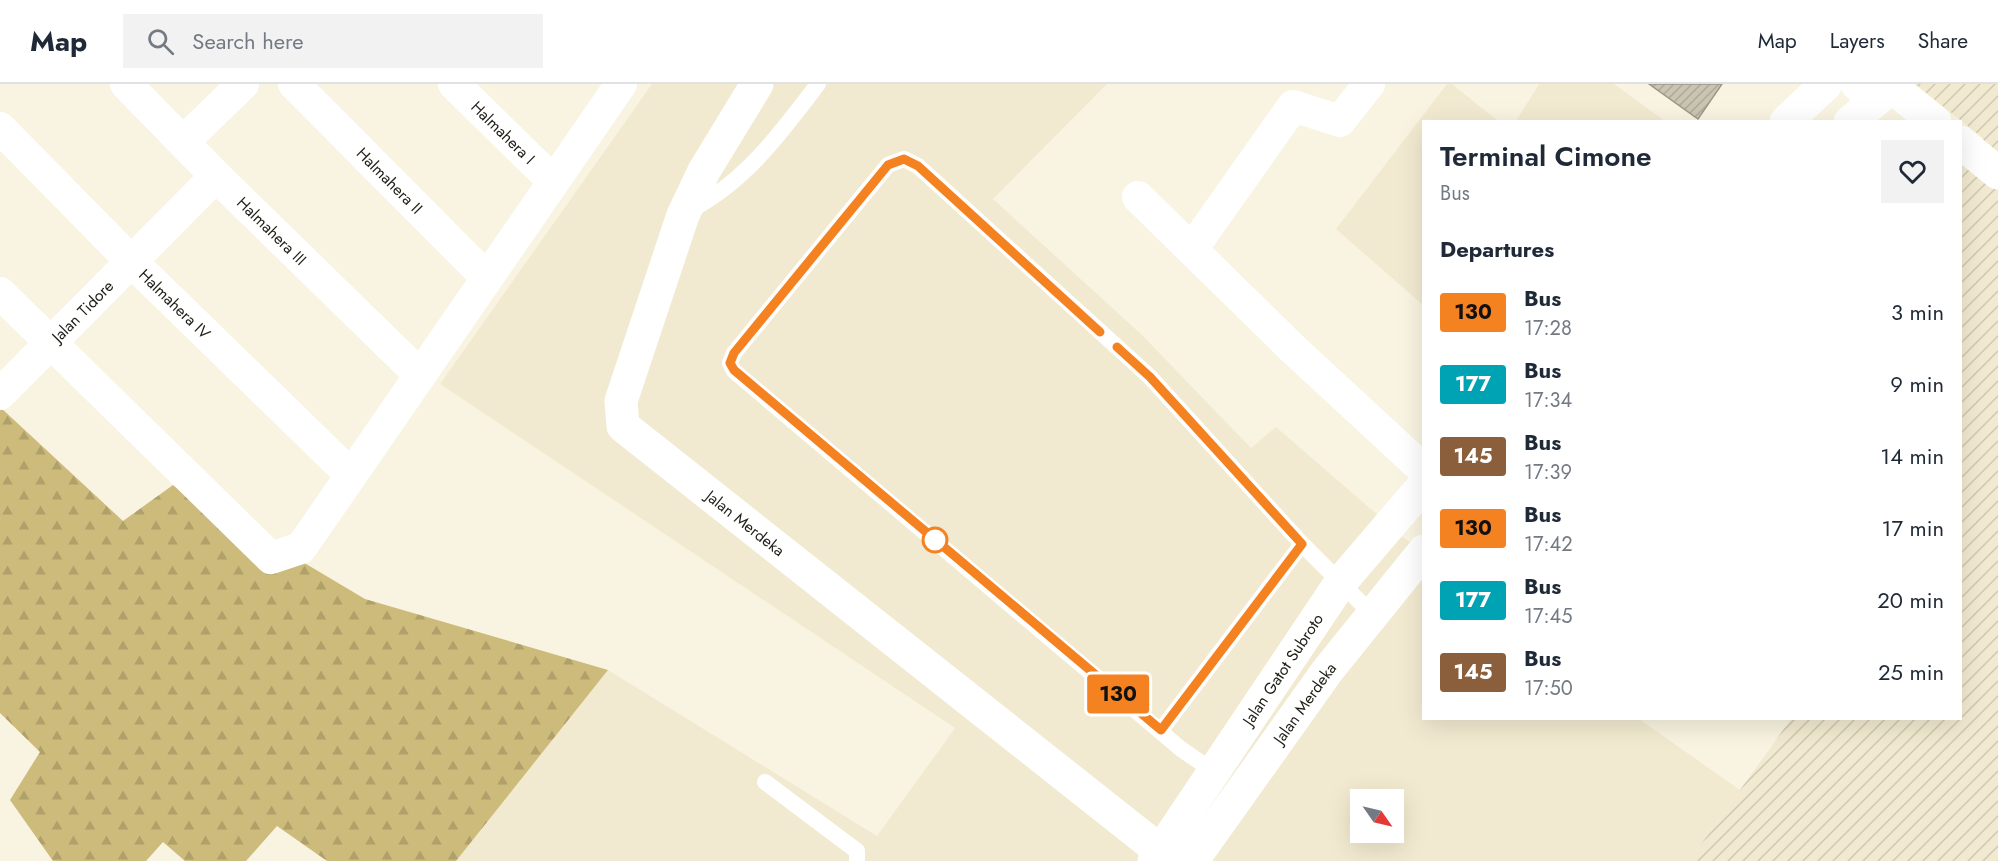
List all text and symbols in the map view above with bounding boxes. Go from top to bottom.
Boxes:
search box [123,14,543,68]
text: Map [30,21,87,62]
icon: search [144,25,177,58]
text: Search here [192,25,304,57]
text: Map [1758,26,1797,56]
text: Layers [1830,26,1885,56]
text: Share [1918,26,1968,56]
street label: Halmahera I [466,96,540,169]
text: Terminal Cimone [1440,136,1652,177]
button: heart [1881,140,1944,203]
street label: Halmahera II [352,142,428,219]
text: Bus [1440,179,1470,208]
street label: Halmahera III [232,191,312,270]
text: Departures [1440,233,1554,265]
street label: Halmahera IV [134,263,216,344]
street label: Jalan Tidore [45,275,118,349]
text: Bus [1524,282,1561,314]
text: 3 min [1891,296,1944,328]
text: 130 [1454,297,1492,327]
text: 17:28 [1524,314,1572,343]
text: Bus [1524,354,1561,386]
text: 9 min [1890,368,1944,400]
text: 177 [1455,369,1491,399]
text: 17:34 [1524,386,1572,415]
text: Bus [1524,426,1561,458]
text: 14 min [1880,440,1944,472]
text: 145 [1454,441,1492,471]
text: 17:39 [1524,458,1572,487]
street label: Jalan Merdeka [700,483,790,561]
text: Bus [1524,498,1561,530]
text: 17 min [1882,512,1944,544]
text: 130 [1454,513,1492,543]
unlabelled marker [922,527,948,553]
text: 17:42 [1524,530,1573,559]
text: Bus [1524,570,1561,602]
text: 20 min [1877,584,1944,616]
text: 177 [1455,585,1491,615]
text: 17:45 [1524,602,1572,631]
street label: Jalan Gatot Subroto [1236,608,1329,731]
text: Bus [1524,642,1561,674]
text: 25 min [1878,656,1944,688]
street label: Jalan Merdeka [1266,657,1341,750]
text: 145 [1454,657,1492,687]
line badge: 130 [1084,674,1152,714]
text: 17:50 [1524,674,1573,703]
text: 130 [1099,679,1137,709]
north arrow [1350,789,1404,843]
map controls [1350,789,1404,843]

